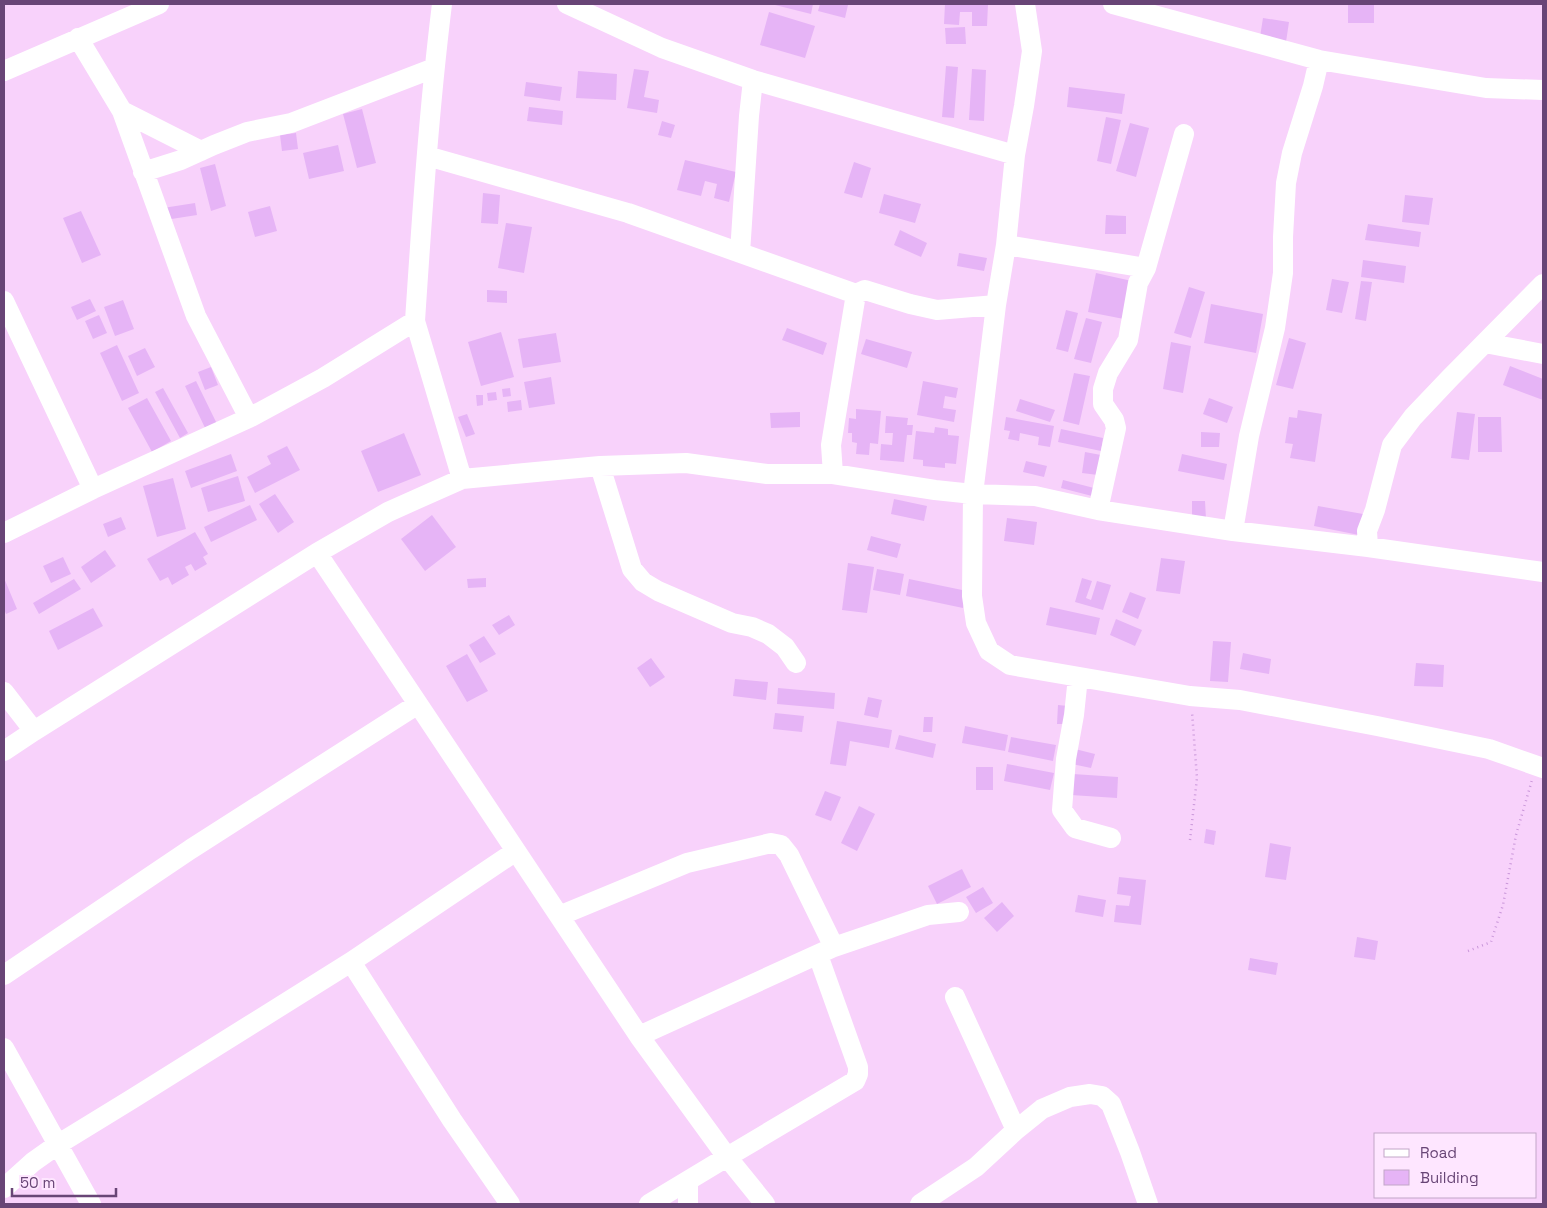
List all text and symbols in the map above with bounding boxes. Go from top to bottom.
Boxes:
legend [1374,1133,1537,1198]
text: Road [1420,1143,1457,1162]
scale bar [12,1166,116,1198]
text: Building [1420,1168,1479,1187]
text: 50 m [20,1173,55,1192]

